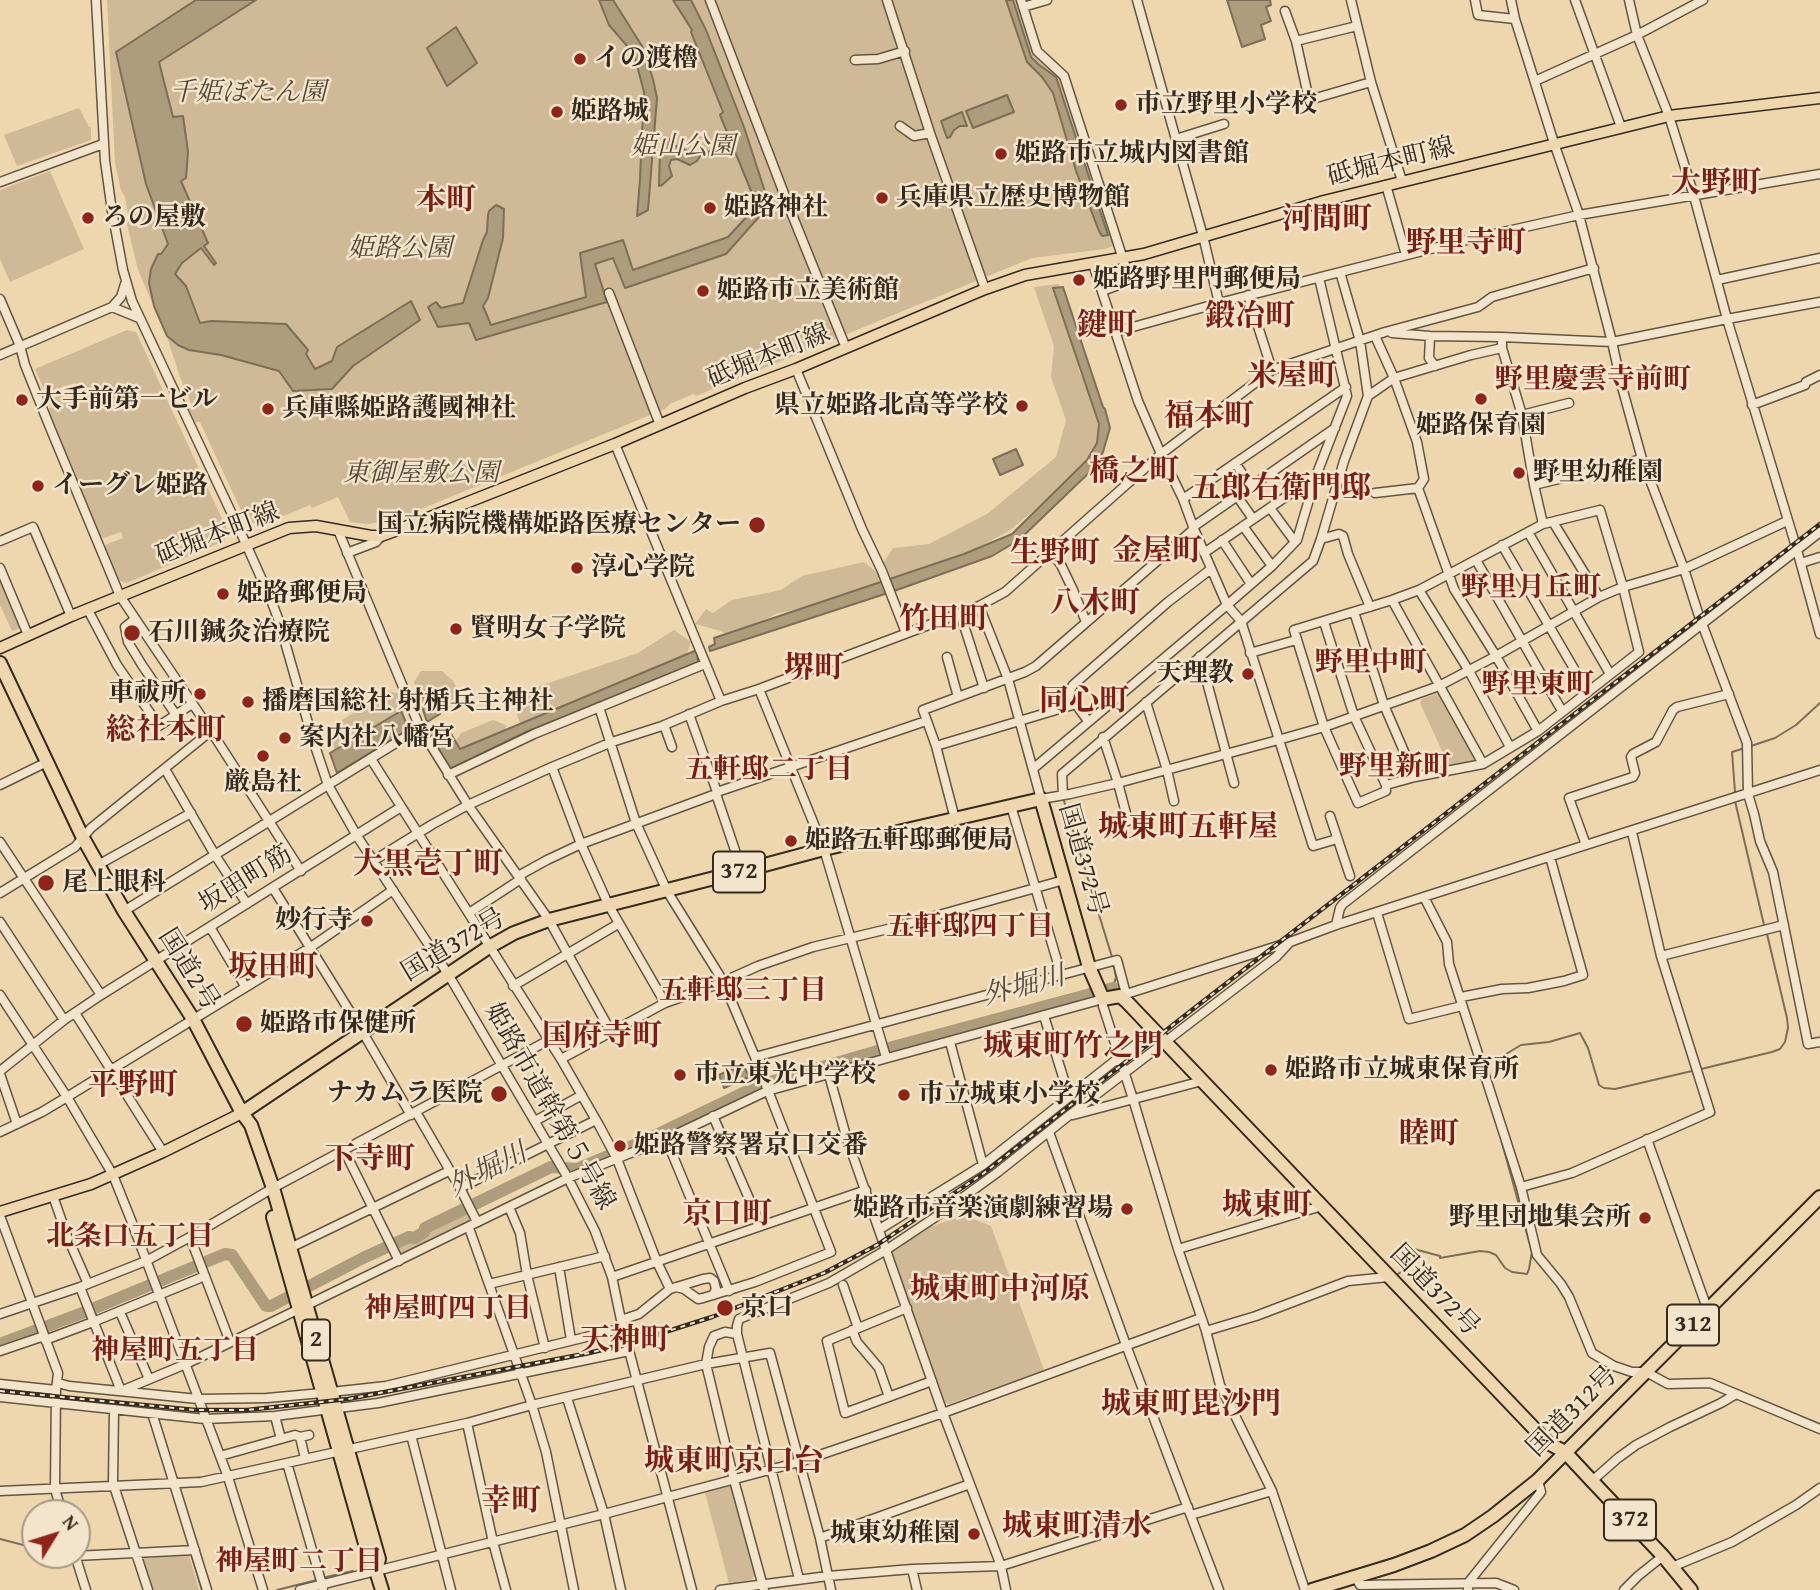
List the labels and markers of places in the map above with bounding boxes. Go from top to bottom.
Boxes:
place label: イの渡櫓 [594,43,698,75]
marker: イの渡櫓 [572,51,588,67]
place label: 市立野里小学校 [1135,89,1317,121]
place label: 姫路城 [571,96,649,128]
marker: 市立野里小学校 [1113,97,1129,113]
marker: 姫路城 [549,104,565,120]
place label: 姫路市立城内図書館 [1015,138,1249,170]
marker: 姫路市立城内図書館 [993,146,1009,162]
place label: 兵庫県立歴史博物館 [896,182,1130,214]
marker: 兵庫県立歴史博物館 [874,190,890,206]
place label: 姫路神社 [724,192,828,224]
marker: 姫路神社 [702,200,718,216]
place label: ろの屋敷 [102,202,206,234]
marker: ろの屋敷 [80,210,96,226]
place label: 姫路野里門郵便局 [1093,264,1301,296]
marker: 姫路野里門郵便局 [1071,272,1087,288]
place label: 姫路市立美術館 [717,275,899,307]
marker: 姫路市立美術館 [695,283,711,299]
place label: 大手前第一ビル [36,384,218,416]
place label: 県立姫路北高等学校 [774,390,1008,422]
marker: 姫路保育園 [1473,391,1489,407]
marker: 大手前第一ビル [14,392,30,408]
place label: 兵庫縣姫路護國神社 [282,393,516,425]
marker: 県立姫路北高等学校 [1014,398,1030,414]
marker: 兵庫縣姫路護國神社 [260,401,276,417]
place label: 姫路保育園 [1416,410,1546,442]
place label: 野里幼稚園 [1533,457,1663,489]
marker: 野里幼稚園 [1511,465,1527,481]
place label: イーグレ姫路 [52,470,208,502]
marker: イーグレ姫路 [30,478,46,494]
place label: 国立病院機構姫路医療センター [377,509,741,541]
marker: 国立病院機構姫路医療センター [747,515,767,535]
place label: 淳心学院 [591,552,695,584]
marker: 淳心学院 [569,560,585,576]
place label: 姫路郵便局 [237,578,367,610]
marker: 姫路郵便局 [215,586,231,602]
place label: 賢明女子学院 [470,613,626,645]
place label: 石川鍼灸治療院 [148,617,330,649]
marker: 賢明女子学院 [448,621,464,637]
marker: 石川鍼灸治療院 [122,623,142,643]
place label: 天理教 [1156,658,1234,690]
marker: 天理教 [1240,666,1256,682]
place label: 車祓所 [108,678,186,710]
marker: 車祓所 [192,686,208,702]
place label: 播磨国総社 射楯兵主神社 [262,686,554,718]
marker: 播磨国総社 射楯兵主神社 [240,694,256,710]
place label: 案内社八幡宮 [299,722,455,754]
marker: 案内社八幡宮 [277,730,293,746]
marker: 厳島社 [255,748,271,764]
place label: 厳島社 [224,767,302,799]
place label: 姫路五軒邸郵便局 [805,825,1013,857]
marker: 姫路五軒邸郵便局 [783,833,799,849]
place label: 尾上眼科 [62,867,166,899]
marker: 尾上眼科 [36,873,56,893]
place label: 妙行寺 [275,905,353,937]
marker: 妙行寺 [359,913,375,929]
place label: 姫路市保健所 [260,1008,416,1040]
marker: 姫路市保健所 [234,1014,254,1034]
place label: 姫路市立城東保育所 [1285,1054,1519,1086]
place label: 市立東光中学校 [694,1059,876,1091]
marker: 姫路市立城東保育所 [1263,1062,1279,1078]
marker: 市立東光中学校 [672,1067,688,1083]
place label: ナカムラ医院 [327,1078,483,1110]
place label: 市立城東小学校 [918,1079,1100,1111]
marker: ナカムラ医院 [489,1084,509,1104]
marker: 市立城東小学校 [896,1087,912,1103]
place label: 姫路警察署京口交番 [634,1130,868,1162]
marker: 姫路警察署京口交番 [612,1138,628,1154]
place label: 姫路市音楽演劇練習場 [853,1193,1113,1225]
marker: 姫路市音楽演劇練習場 [1119,1201,1135,1217]
place label: 野里団地集会所 [1449,1202,1631,1234]
marker: 野里団地集会所 [1637,1210,1653,1226]
place label: 京口 [741,1292,793,1324]
marker: 京口 [715,1298,735,1318]
place label: 城東幼稚園 [830,1518,960,1550]
marker: 城東幼稚園 [966,1526,982,1542]

